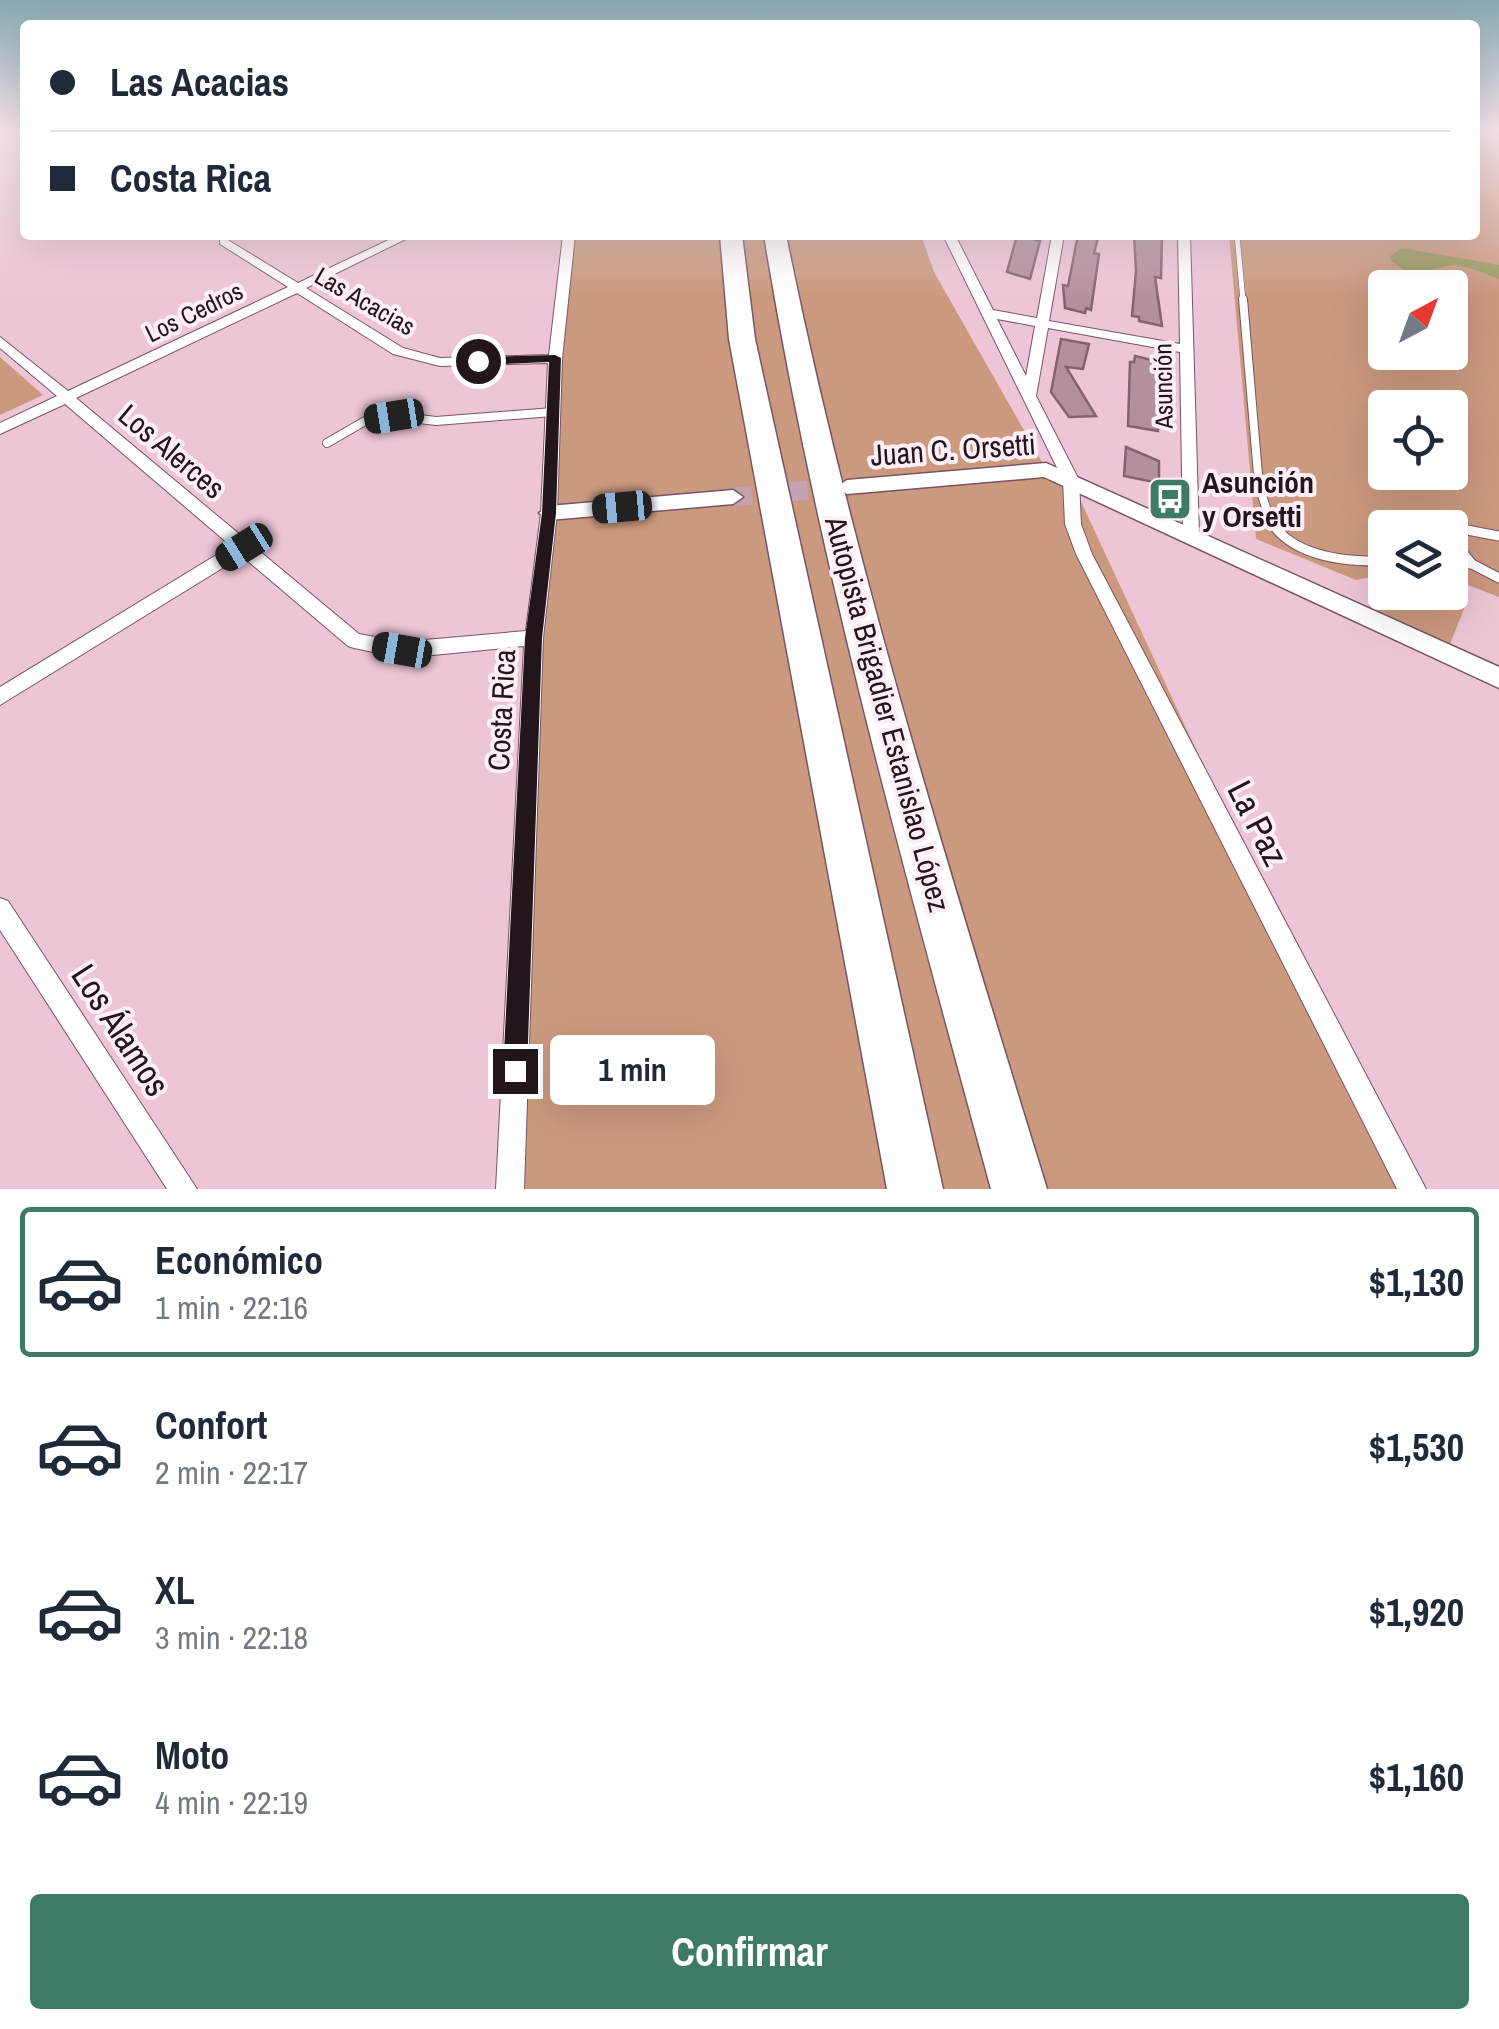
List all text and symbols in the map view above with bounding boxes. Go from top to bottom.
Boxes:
text: Las Acacias [110,57,289,108]
text: Costa Rica [110,153,271,204]
street label: Las Acacias [309,259,421,343]
north arrow [1368,270,1468,370]
map controls [1368,270,1468,610]
street label: Los Cedros [139,274,249,350]
route start [456,339,501,384]
street label: Asunción [1145,343,1181,430]
button: locate [1368,390,1468,490]
street label: Los Alerces [110,395,234,507]
car [362,396,426,436]
street label: Juan C. Orsetti [869,423,1037,475]
place label: Asunción y Orsetti [1202,462,1314,536]
bus stop icon: Asunción y Orsetti [1147,476,1193,522]
car [591,489,653,525]
button: layers [1368,510,1468,610]
street label: Autopista Brigadier Estanislao López [816,511,960,916]
car [211,518,277,576]
car [370,630,434,670]
street label: Costa Rica [478,648,524,772]
street label: La Paz [1217,773,1299,873]
street label: Los Álamos [61,955,181,1105]
callout: 1 min [550,1036,715,1106]
text: 1 min [598,1048,667,1091]
route end [493,1049,538,1094]
text: Económico [155,1235,323,1286]
icon: car [35,1237,125,1327]
text: $1,130 [1369,1257,1464,1308]
text: 1 min · 22:16 [155,1286,308,1329]
text: Confort [155,1400,267,1451]
icon: car [35,1402,125,1492]
text: $1,530 [1369,1422,1464,1473]
text: 2 min · 22:17 [155,1451,308,1494]
text: XL [155,1565,195,1616]
icon: car [35,1567,125,1657]
text: $1,920 [1369,1587,1464,1638]
text: 3 min · 22:18 [155,1616,308,1659]
text: Moto [155,1730,229,1781]
icon: car [35,1732,125,1822]
text: $1,160 [1369,1752,1464,1803]
text: 4 min · 22:19 [155,1781,308,1824]
button: Confirmar [30,1894,1469,2009]

